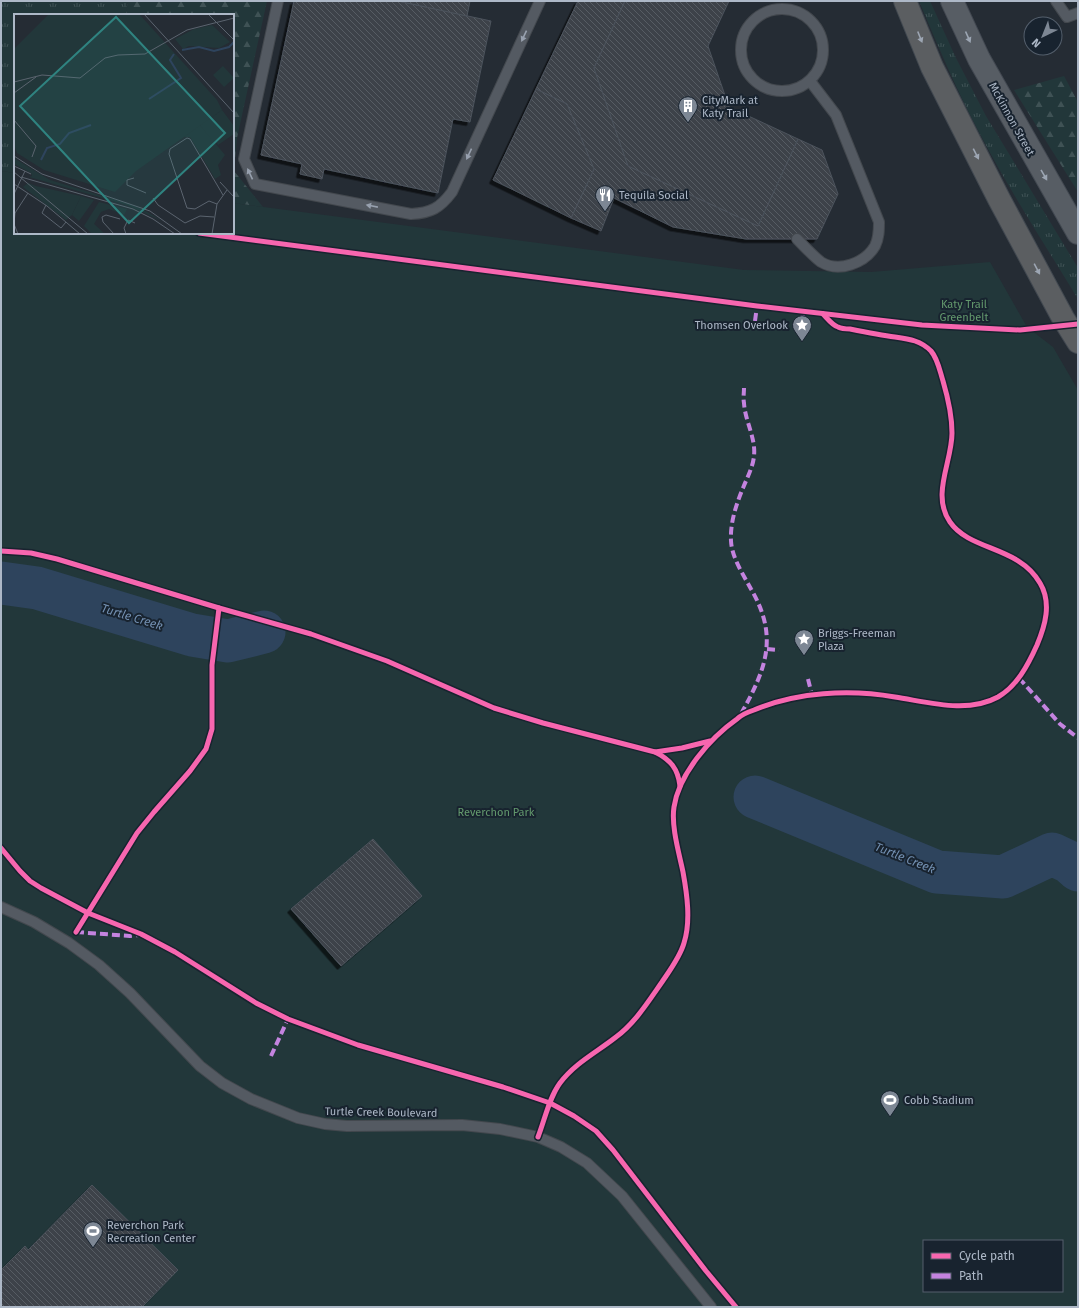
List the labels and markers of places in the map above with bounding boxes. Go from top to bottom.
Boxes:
place label: CityMark at Katy Trail [702,94,758,120]
building icon: CityMark at Katy Trail [677,95,699,123]
restaurant icon: Tequila Social [594,184,616,212]
place label: Tequila Social [619,189,688,202]
place icon: Thomsen Overlook [791,314,813,342]
place label: Thomsen Overlook [695,319,788,332]
place label: Briggs-Freeman Plaza [818,627,896,653]
place icon: Briggs-Freeman Plaza [793,628,815,656]
sports icon: Cobb Stadium [879,1089,901,1117]
place label: Cobb Stadium [904,1094,974,1107]
place label: Reverchon Park Recreation Center [107,1219,197,1245]
sports icon: Reverchon Park Recreation Center [82,1220,104,1248]

